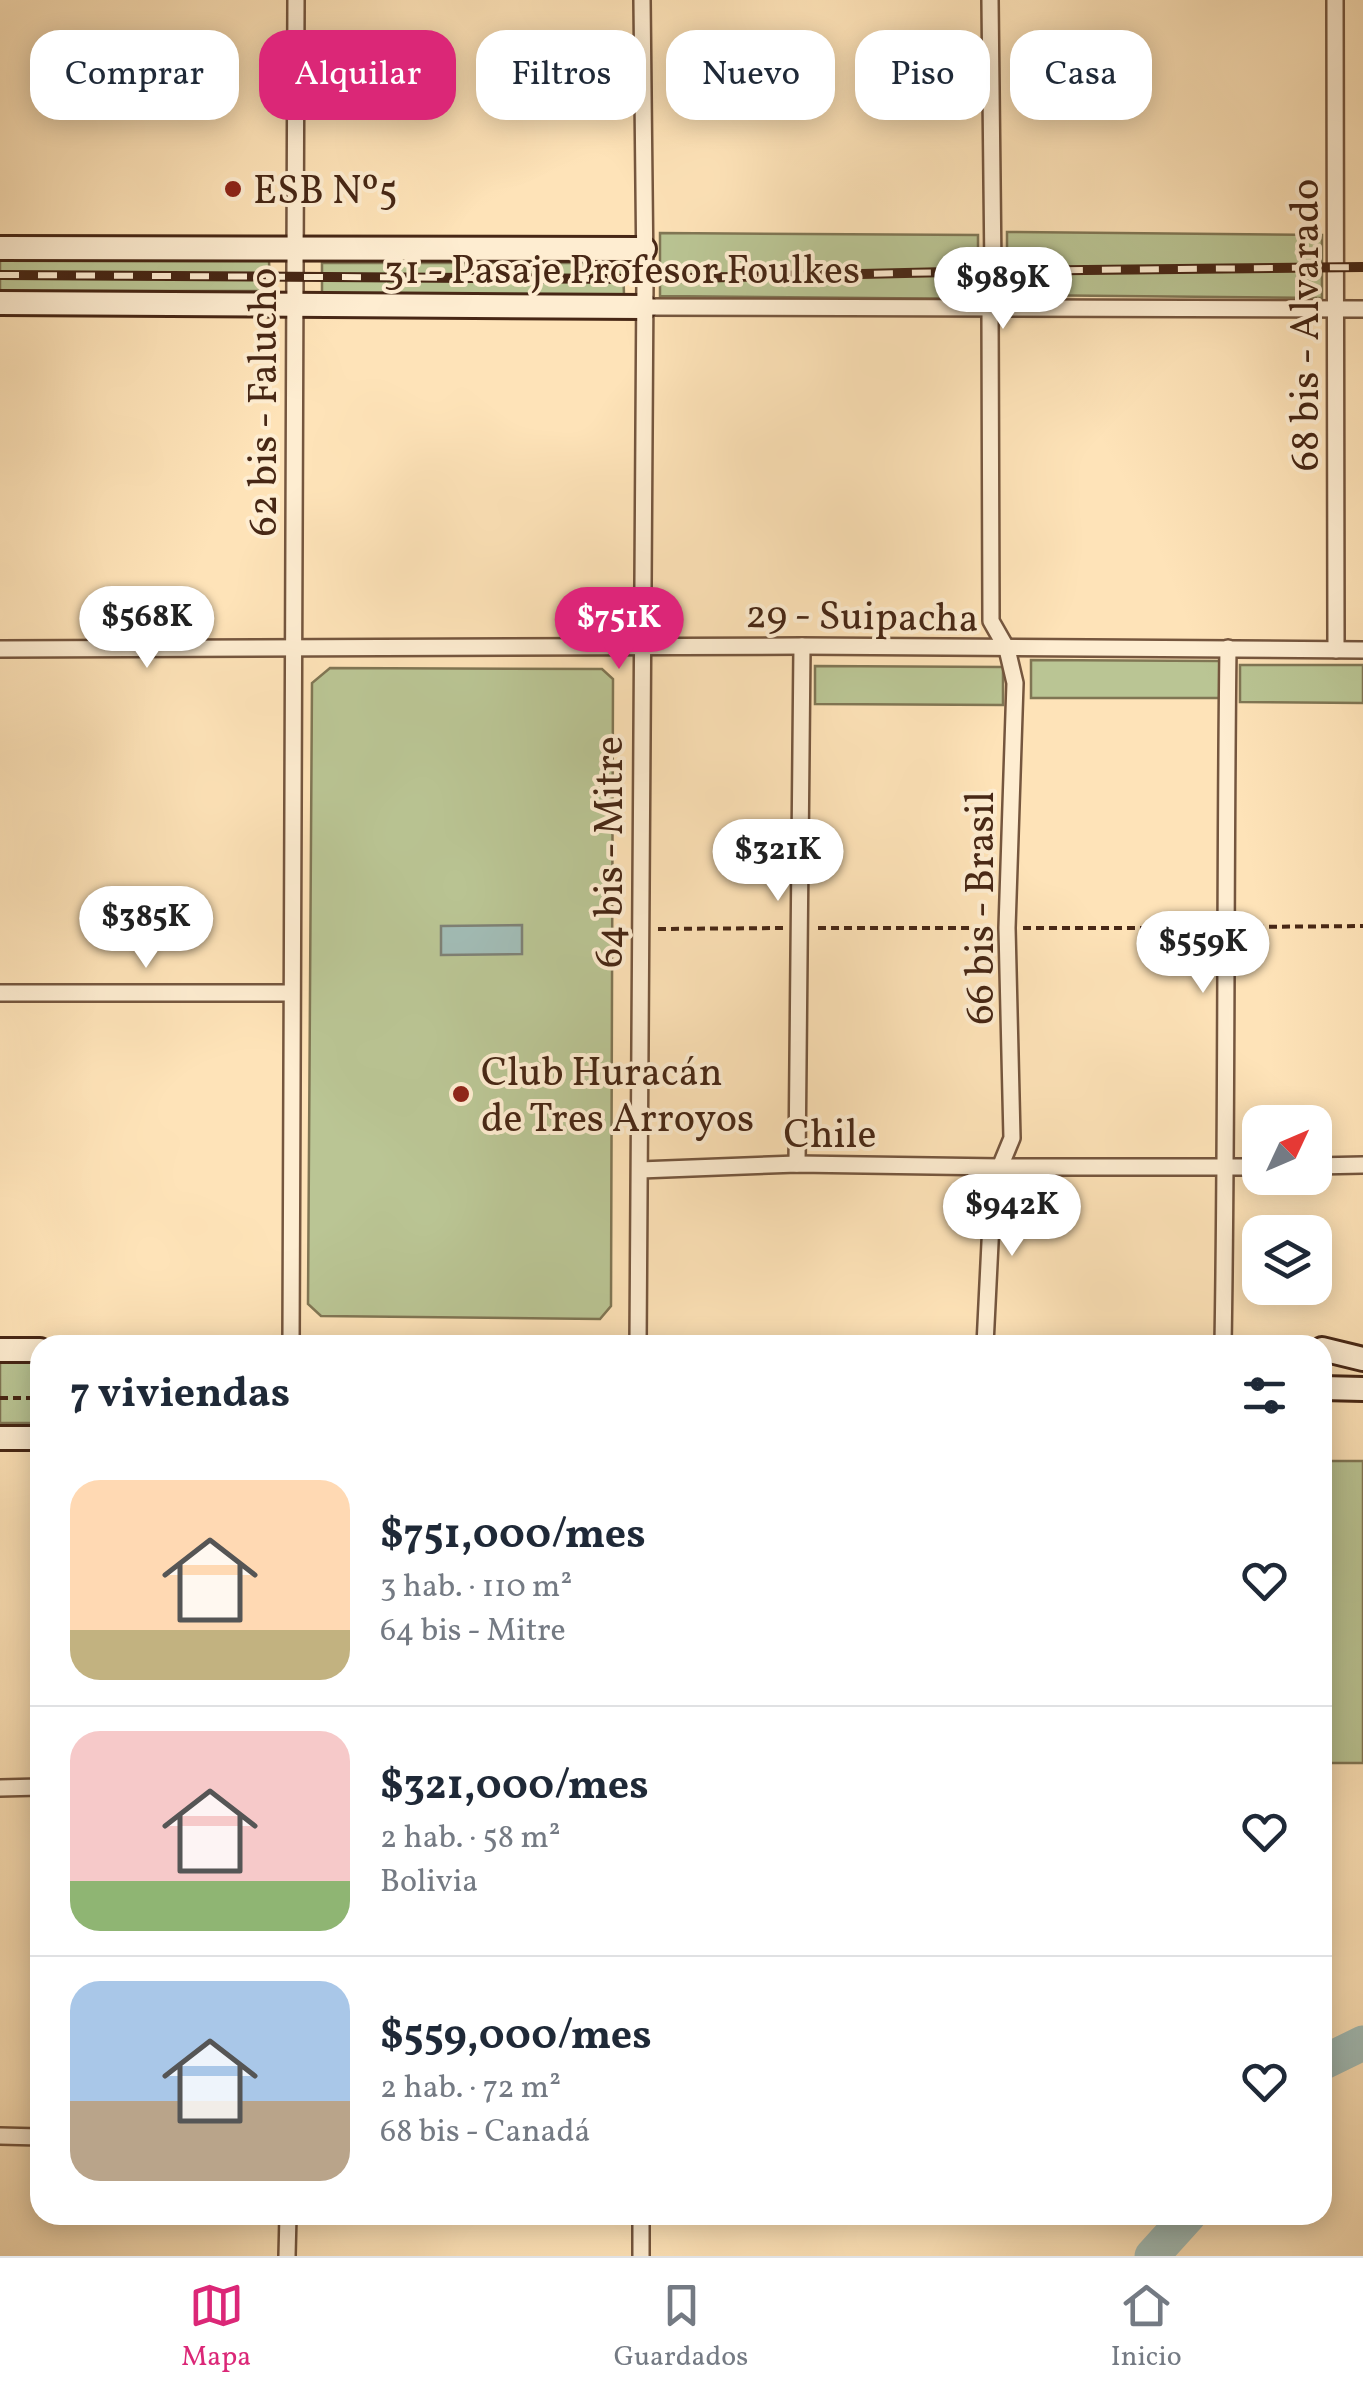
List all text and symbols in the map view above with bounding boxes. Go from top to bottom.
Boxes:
chip: Comprar [30,30,239,120]
chip: Alquilar [259,30,456,120]
chip: Filtros [476,30,646,120]
chip: Nuevo [666,30,835,120]
chip: Piso [855,30,990,120]
chip: Casa [1010,30,1152,120]
place label: ESB Nº5 [253,165,398,221]
marker: ESB Nº5 [222,178,244,200]
street label: 68 bis - Alvarado [1280,179,1336,471]
street label: 31 - Pasaje Profesor Foulkes [384,245,860,301]
pin: $989K [933,247,1073,332]
text: $989K [956,257,1050,301]
street label: 62 bis - Falucho [238,268,294,536]
pin: $568K [77,586,217,671]
pin: $751K [549,587,689,672]
street label: 29 - Suipacha [745,589,979,649]
text: $568K [101,596,193,640]
text: $751K [577,597,661,641]
street label: 64 bis - Mitre [584,736,640,968]
street label: 66 bis - Brasil [955,791,1011,1025]
pin: $321K [708,819,848,904]
text: $321K [735,829,821,873]
pin: $385K [76,886,216,971]
text: $385K [101,896,191,940]
pin: $559K [1133,911,1273,996]
text: $559K [1158,921,1248,965]
place label: Club Huracán de Tres Arroyos [481,1047,754,1149]
marker: Club Huracán de Tres Arroyos [450,1083,472,1105]
north arrow [1242,1105,1332,1195]
map controls [1242,1105,1332,1305]
street label: Chile [784,1109,876,1165]
pin: $942K [942,1174,1082,1259]
text: $942K [965,1184,1059,1228]
button: layers [1242,1215,1332,1305]
text: 7 viviendas [70,1366,290,1425]
icon: filters [1237,1368,1292,1423]
text: $751,000/mes [380,1507,646,1566]
icon: home [150,1520,270,1640]
icon: heart [1237,1553,1292,1608]
text: 3 hab. · 110 m² [380,1566,572,1610]
text: 64 bis - Mitre [380,1610,566,1654]
text: $321,000/mes [380,1758,649,1817]
icon: home [150,1771,270,1891]
icon: heart [1237,1804,1292,1859]
text: 2 hab. · 58 m² [380,1817,561,1861]
text: Bolivia [380,1861,478,1905]
text: $559,000/mes [380,2008,652,2067]
icon: home [150,2021,270,2141]
icon: heart [1237,2054,1292,2109]
text: 2 hab. · 72 m² [380,2067,561,2111]
text: 68 bis - Canadá [380,2111,590,2155]
tab: Mapa [181,2278,251,2377]
tab: Guardados [614,2278,748,2377]
tab: Inicio [1111,2278,1182,2377]

